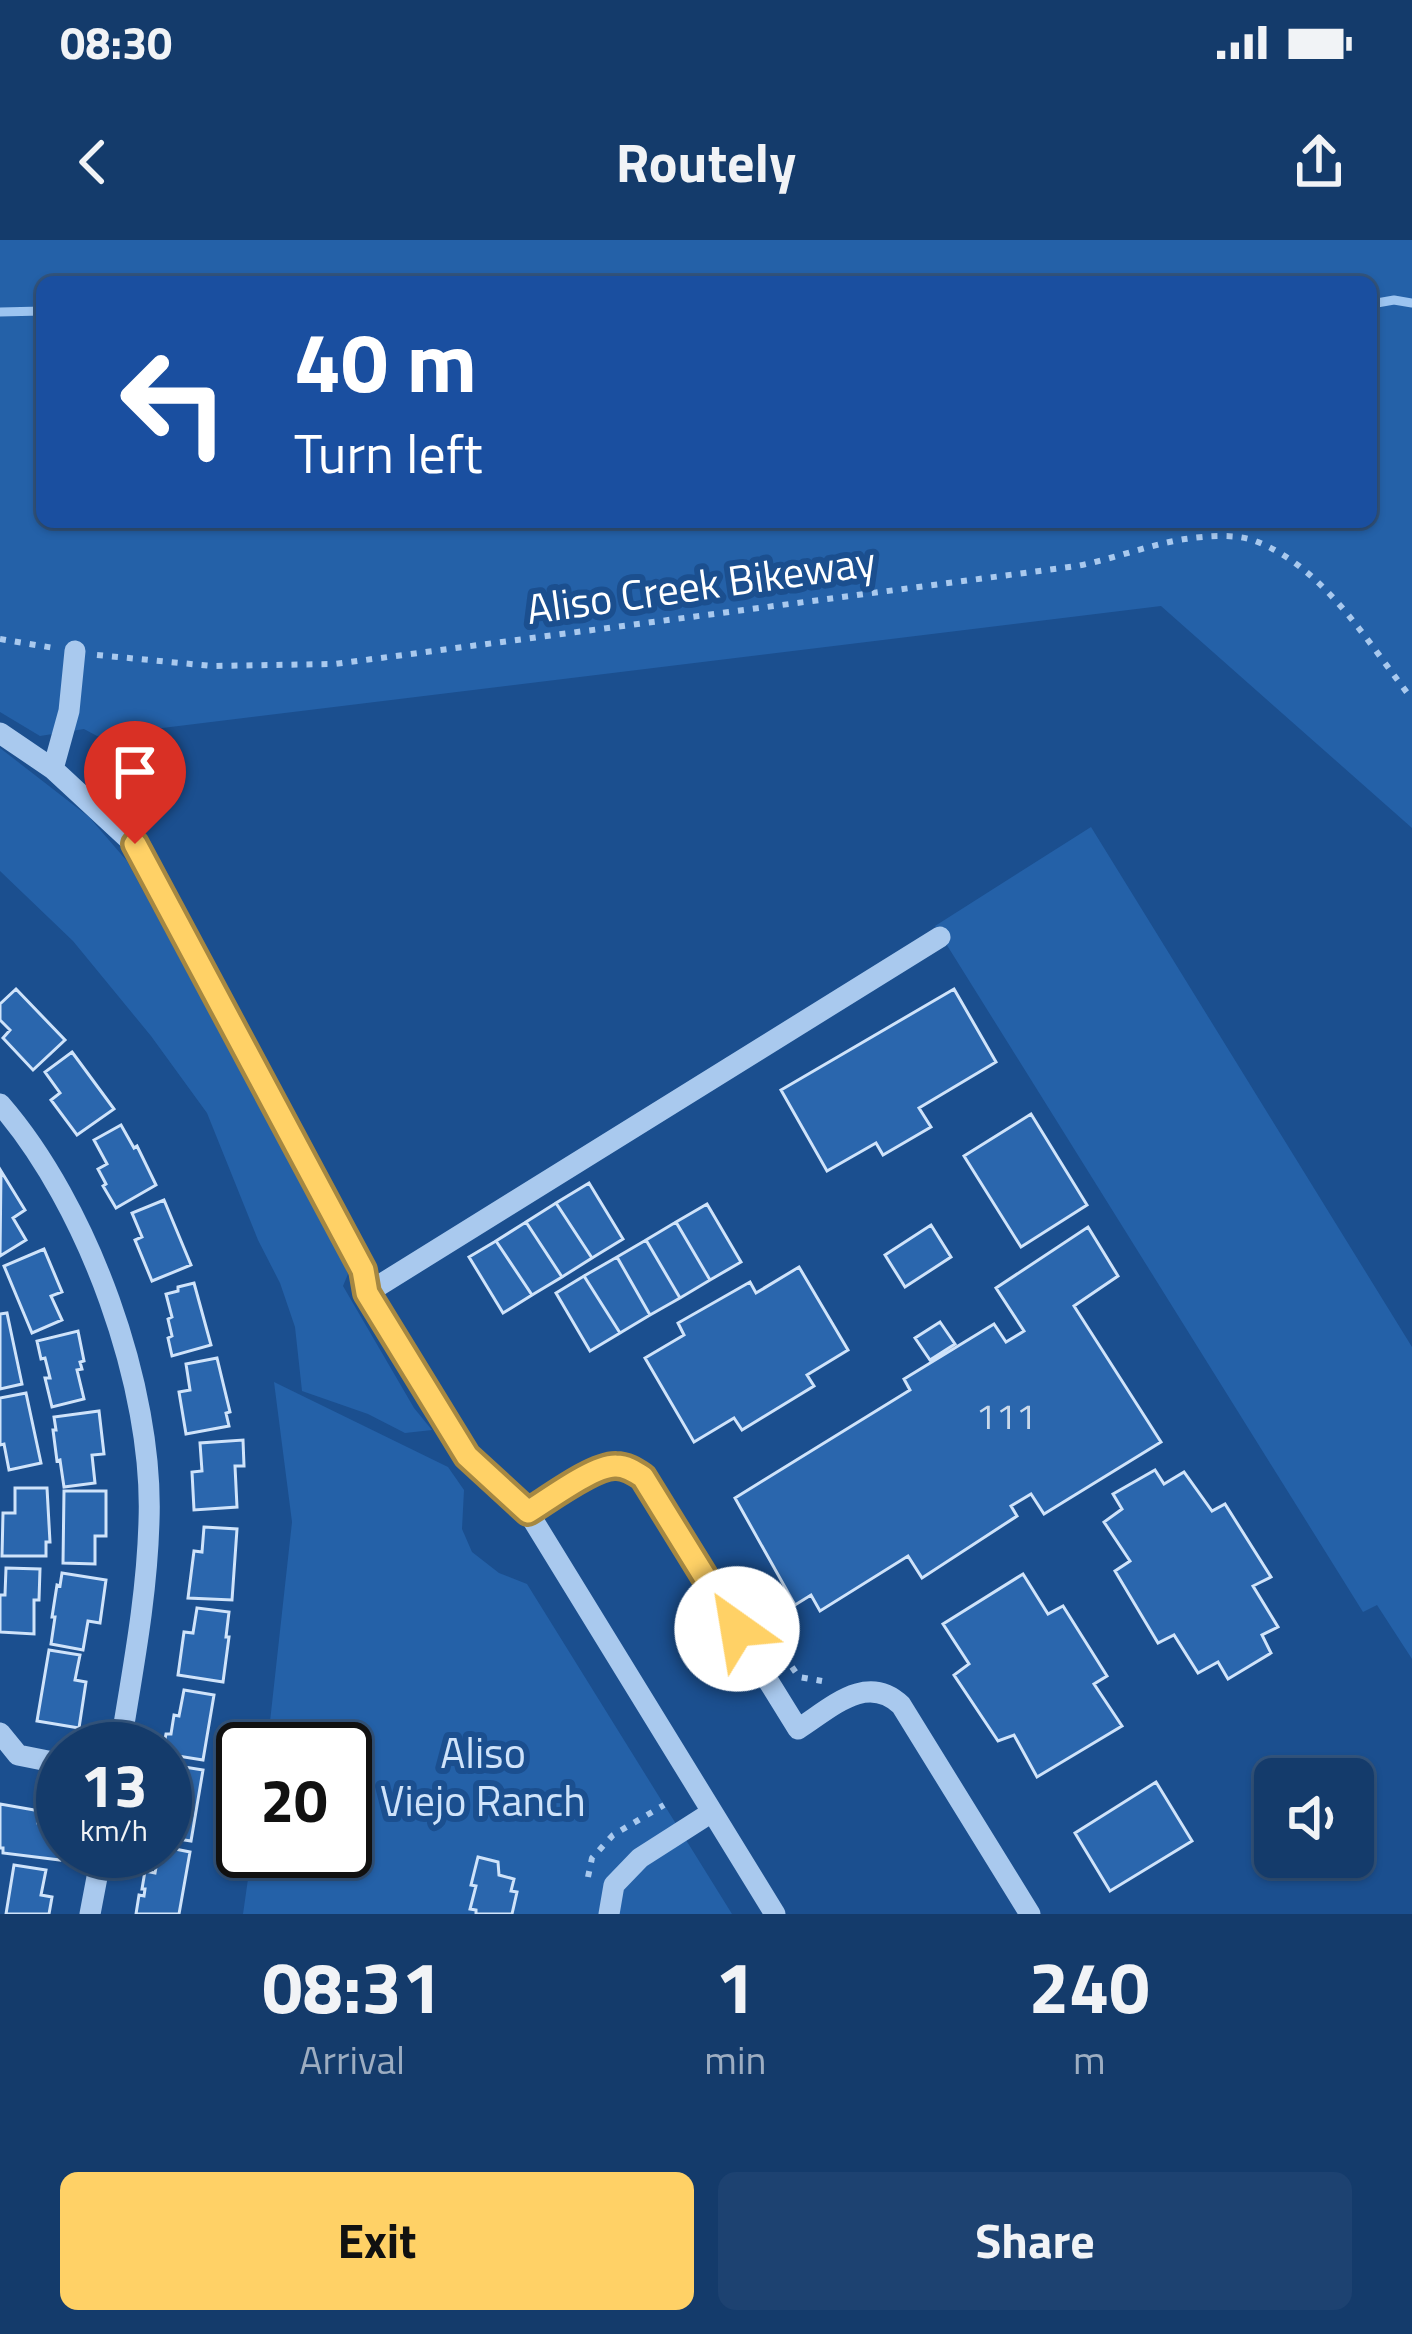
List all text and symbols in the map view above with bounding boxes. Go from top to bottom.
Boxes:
text: 08:30 [60,8,172,76]
text: Routely [616,121,796,203]
icon: back [60,129,126,195]
icon: share [1286,129,1352,195]
text: 40 m [294,297,477,425]
icon: left [96,324,252,480]
text: Turn left [294,412,483,494]
street label: Aliso Creek Bikeway [522,528,880,640]
pin [84,721,186,844]
icon: arrive [102,739,168,805]
house number: 111 [976,1388,1036,1443]
position arrow [674,1566,800,1692]
park label: Aliso Viejo Ranch [380,1720,586,1832]
speed limit sign: 20 [216,1722,372,1878]
text: 13 [80,1739,148,1830]
map controls [1254,1758,1374,1878]
button: sound [1254,1758,1374,1878]
text: km/h [80,1807,148,1853]
text: 08:31 [262,1931,442,2041]
text: 1 [715,1931,756,2041]
text: 240 [1029,1931,1150,2041]
text: Arrival [299,2030,405,2089]
text: min [704,2030,766,2089]
text: m [1073,2030,1105,2089]
button: Exit [60,2172,694,2310]
button: Share [718,2172,1352,2310]

